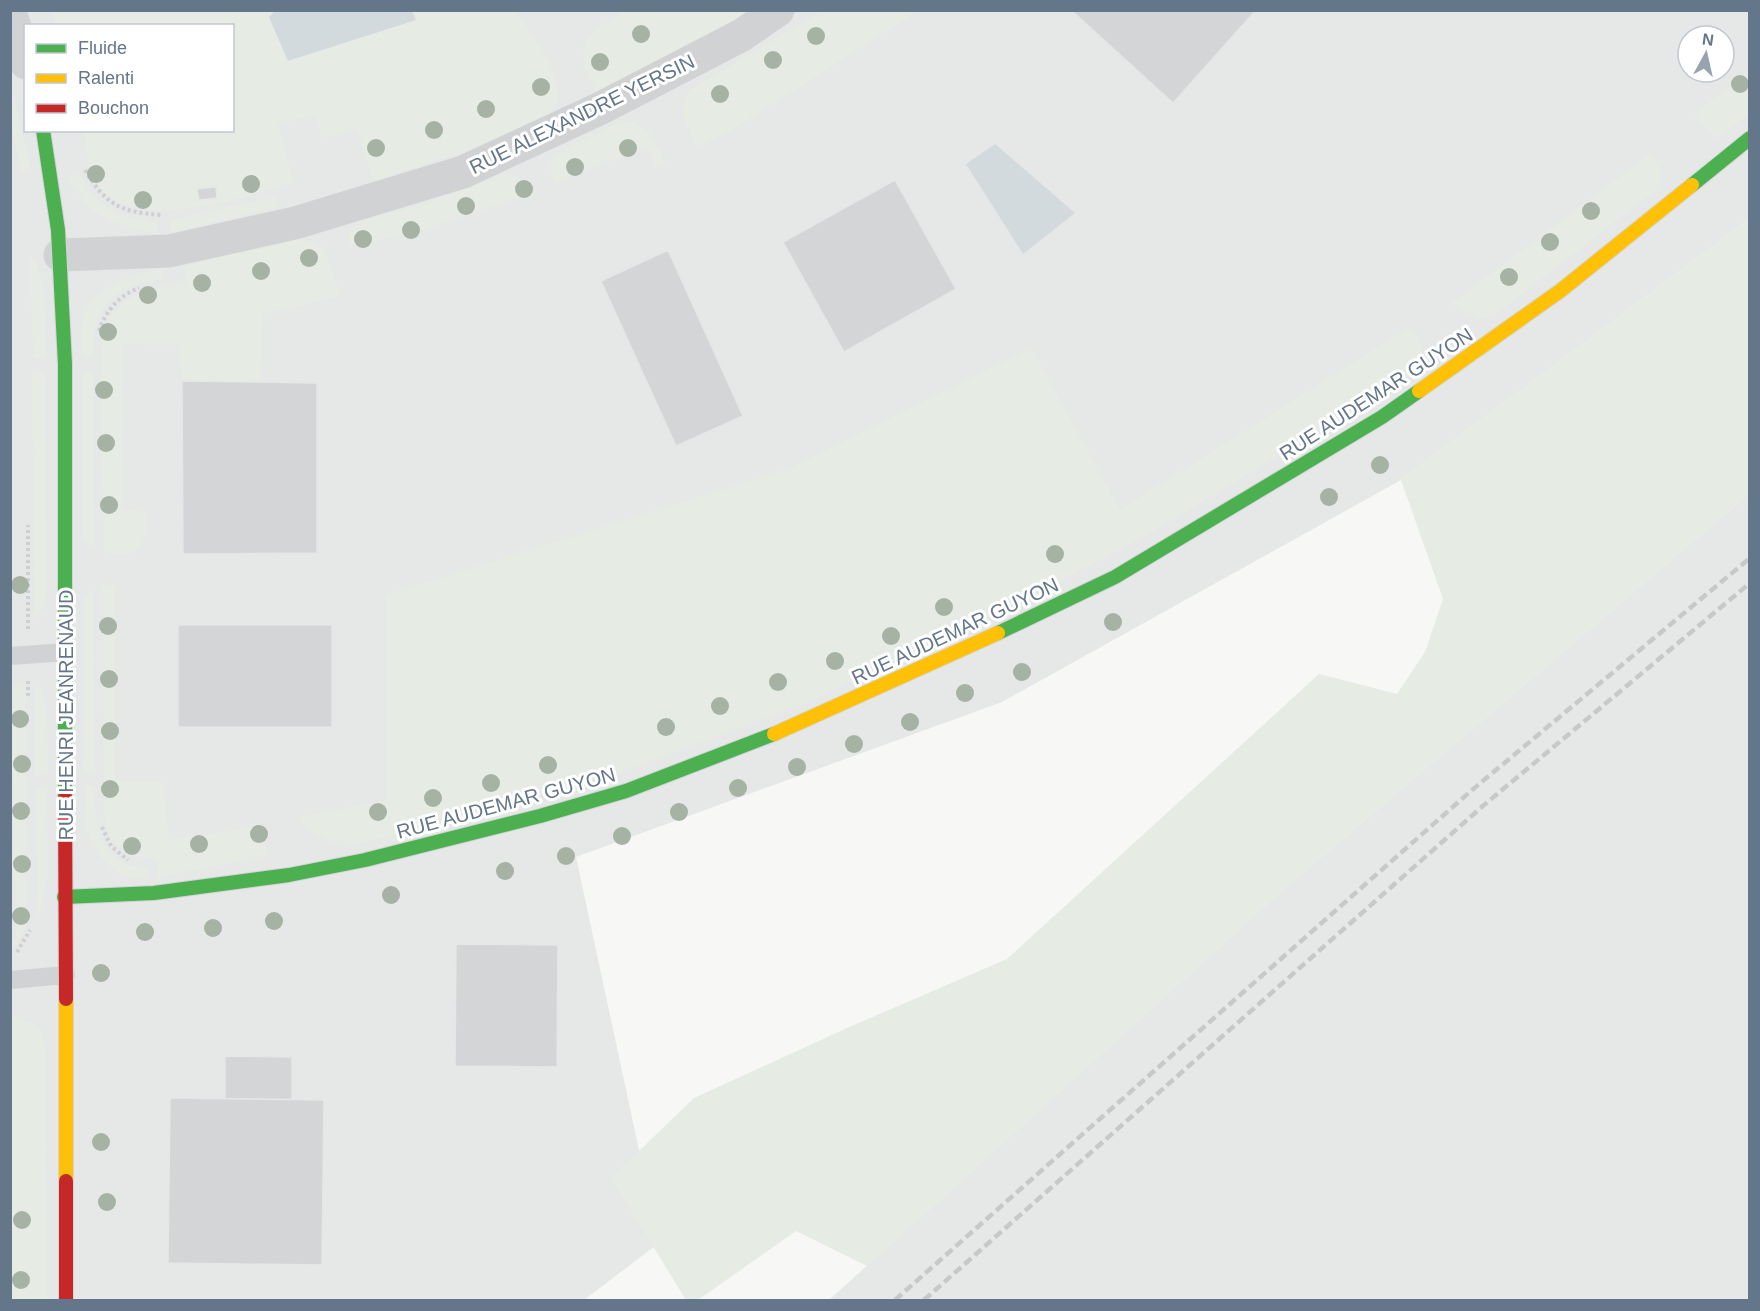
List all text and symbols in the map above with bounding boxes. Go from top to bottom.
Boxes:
legend [24,24,234,132]
north arrow [1676,24,1736,84]
text: N [1701,30,1715,49]
text: Fluide [78,38,127,58]
street label: RUE ALEXANDRE YERSIN [466,50,698,178]
text: Ralenti [78,68,134,88]
text: Bouchon [78,98,149,118]
street label: RUE AUDEMAR GUYON [1275,323,1477,465]
street label: RUE AUDEMAR GUYON [848,573,1062,689]
street label: RUE HENRI JEANRENAUD [55,589,77,841]
street label: RUE AUDEMAR GUYON [394,763,618,843]

